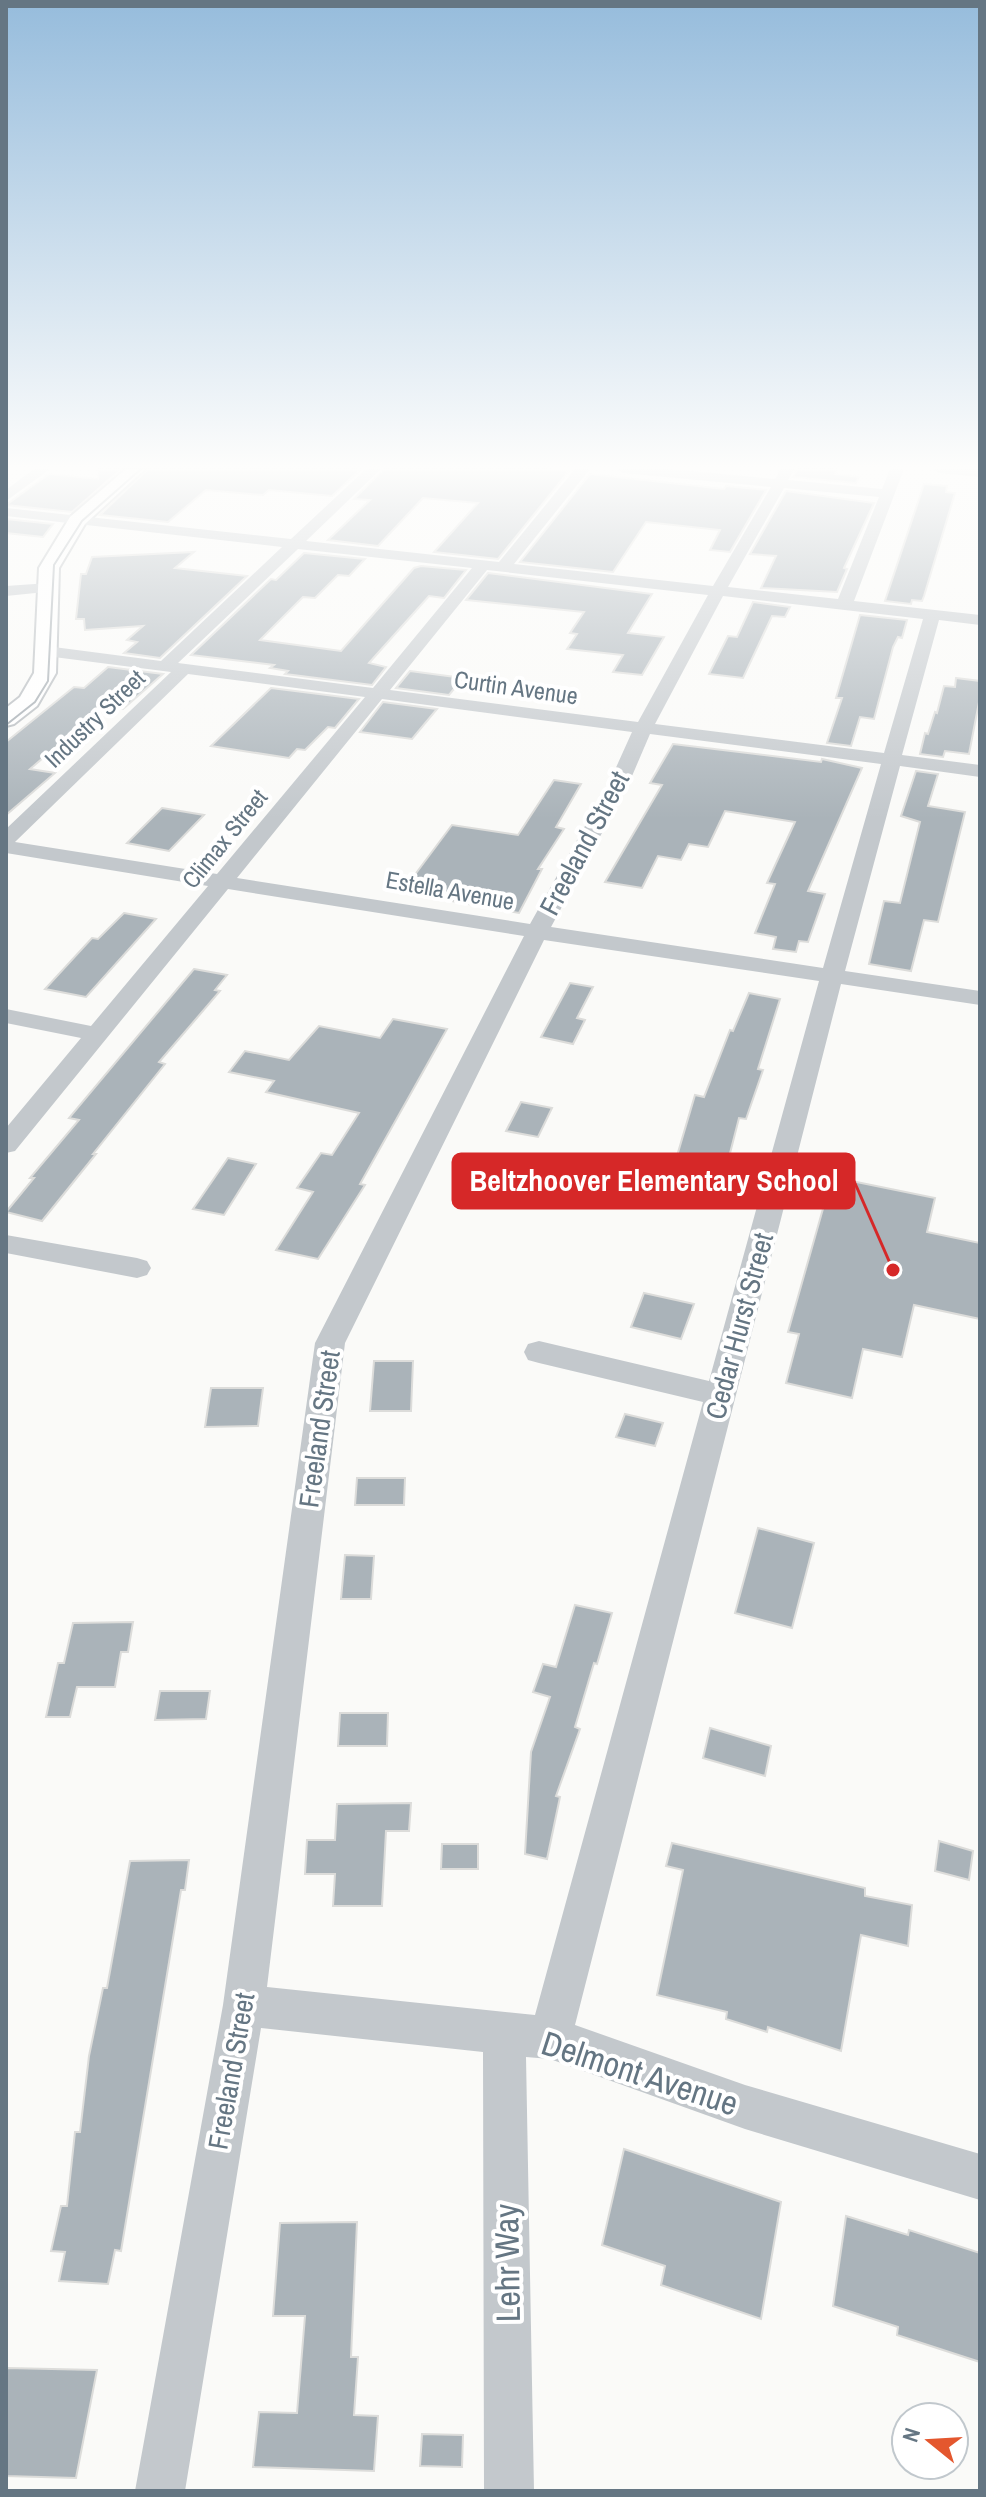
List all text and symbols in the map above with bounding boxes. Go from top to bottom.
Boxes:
street label: Industry Street [37,662,152,774]
street label: Curtin Avenue [452,663,580,712]
street label: Freeland Street [530,764,638,922]
street label: Climax Street [174,782,274,895]
street label: Estella Avenue [383,863,517,917]
callout: Beltzhoover Elementary School [453,1154,854,1208]
text: Beltzhoover Elementary School [469,1160,839,1200]
street label: Cedar Hurst Street [696,1229,782,1423]
street label: Freeland Street [289,1348,349,1510]
street label: Freeland Street [199,1990,263,2152]
street label: Delmont Avenue [536,2020,744,2126]
street label: Lehr Way [483,2203,531,2323]
north arrow [890,2401,970,2481]
text: N [895,2424,927,2446]

